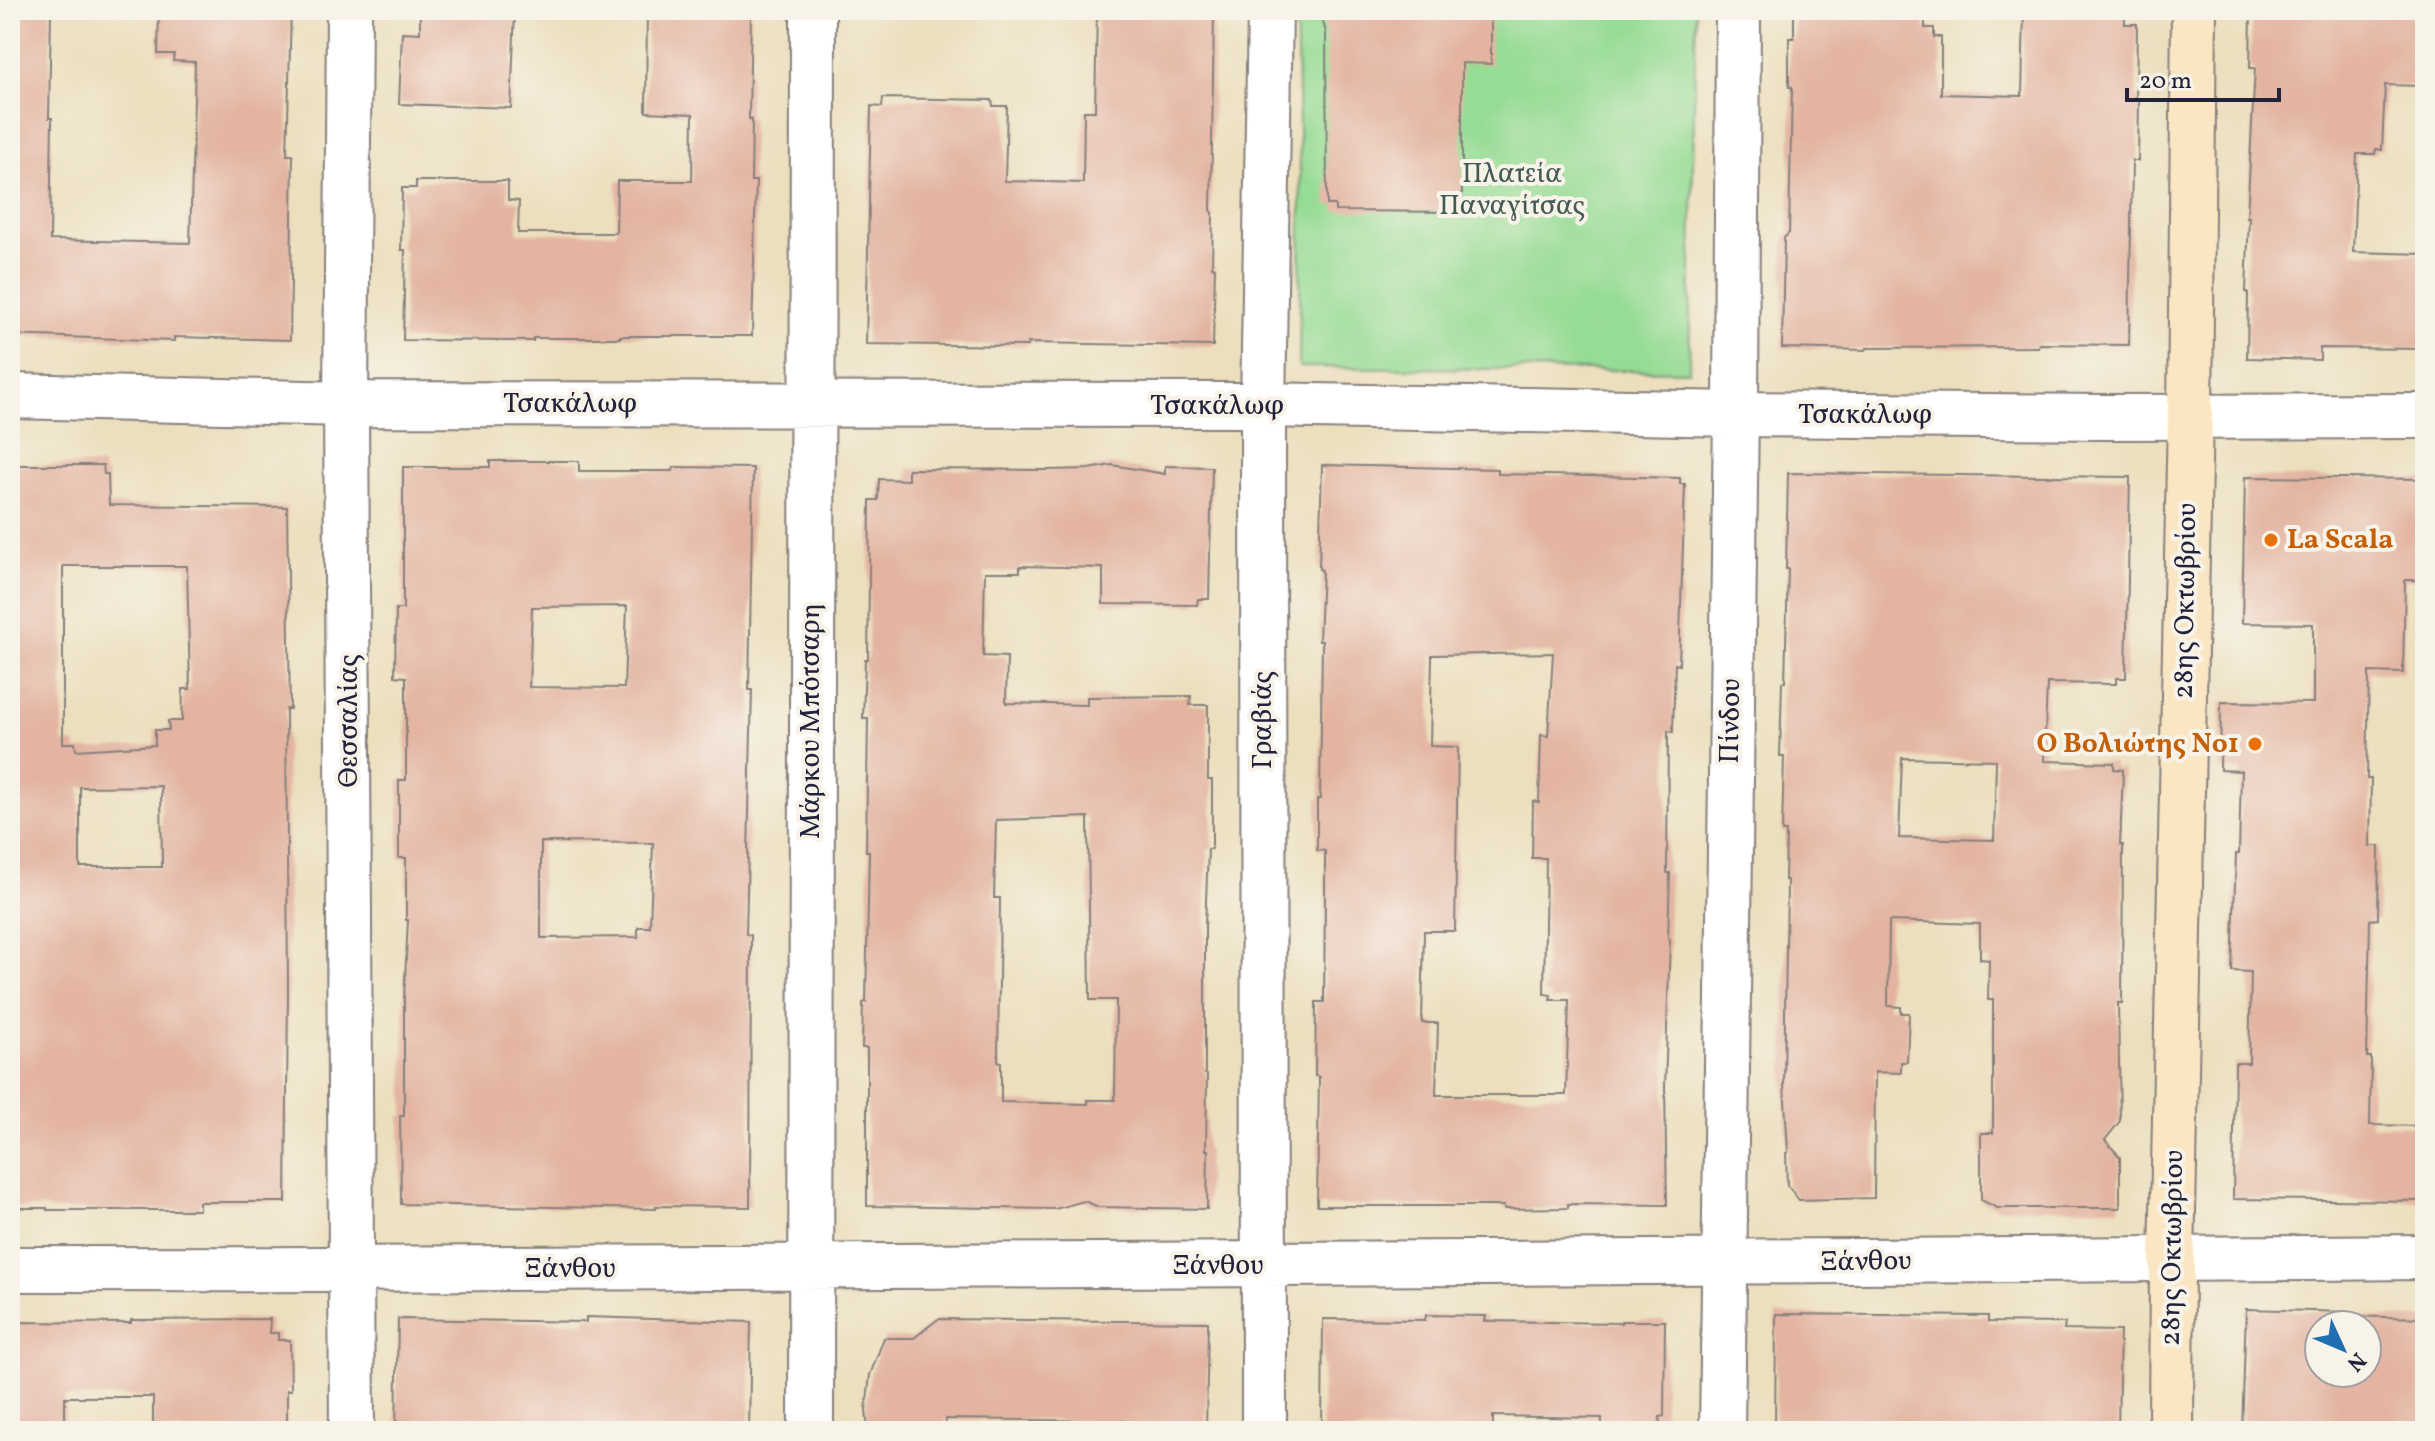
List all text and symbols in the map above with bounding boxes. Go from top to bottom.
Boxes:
scale bar [2127,52,2279,102]
text: 20 m [2139,65,2192,99]
park label: Πλατεία Παναγίτσας [1439,155,1585,226]
street label: Τσακάλωφ [503,385,637,424]
street label: Τσακάλωφ [1150,387,1284,426]
street label: Τσακάλωφ [1798,396,1932,435]
street label: 28ης Οκτωβρίου [2165,503,2207,699]
place label: La Scala [2287,521,2394,560]
marker: La Scala [2262,531,2280,549]
street label: Μάρκου Μπότσαρη [792,603,831,839]
street label: Θεσσαλίας [330,654,369,788]
street label: Γραβιάς [1244,671,1283,769]
street label: Πίνδου [1711,678,1751,764]
place label: Ο Βολιώτης Νο1 [2037,725,2239,764]
marker: Ο Βολιώτης Νο1 [2246,735,2264,753]
street label: 28ης Οκτωβρίου [2152,1150,2194,1346]
street label: Ξάνθου [1820,1242,1912,1282]
street label: Ξάνθου [1172,1247,1264,1286]
street label: Ξάνθου [524,1250,616,1289]
north arrow [2303,1309,2383,1389]
text: N [2339,1345,2372,1378]

